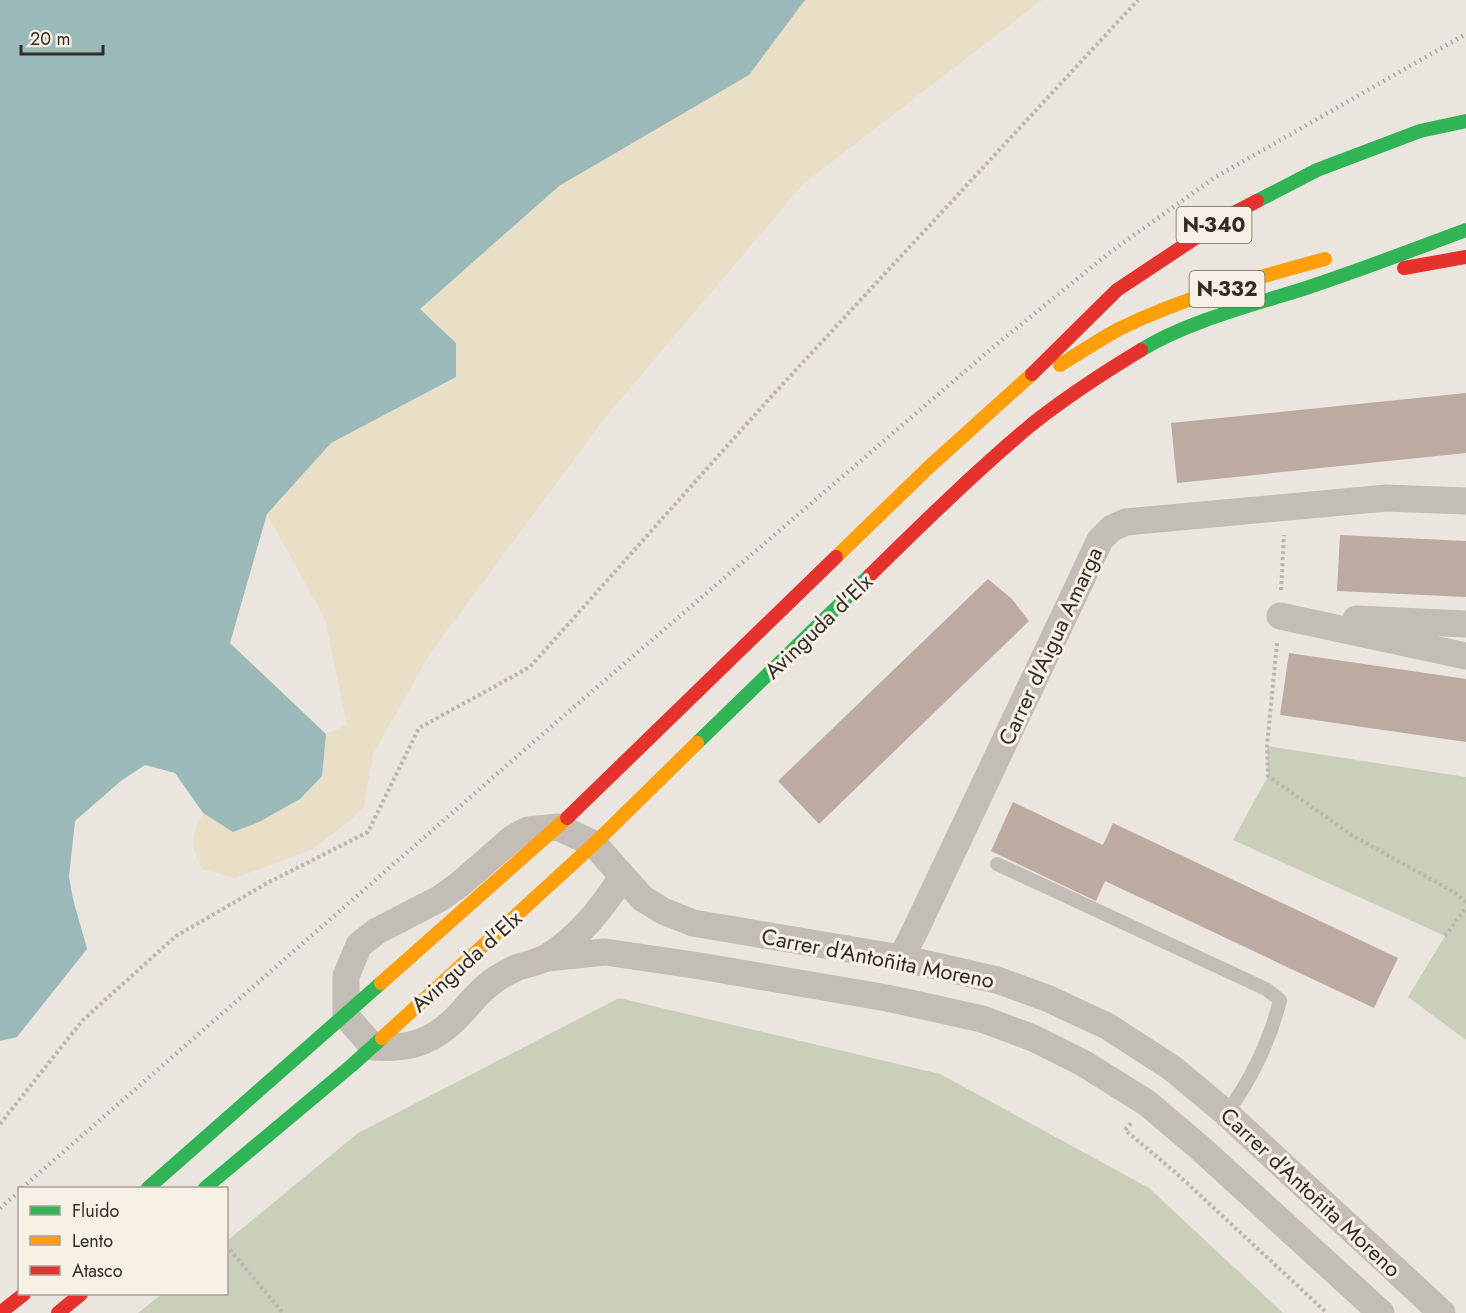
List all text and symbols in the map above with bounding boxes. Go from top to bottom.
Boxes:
scale bar [21,18,104,56]
text: 20 m [30,26,70,52]
road number: N-340 [1176,207,1252,243]
road number: N-332 [1190,271,1264,307]
street label: Carrer d'Aigua Amarga [990,542,1110,750]
street label: Avinguda d'Elx [757,566,880,686]
street label: Avinguda d'Elx [403,902,529,1020]
street label: Carrer d'Antoñita Moreno [759,920,997,996]
street label: Carrer d'Antoñita Moreno [1214,1100,1408,1284]
legend [18,1187,228,1295]
text: Fluido [72,1198,120,1224]
text: Lento [72,1228,113,1254]
text: Atasco [72,1258,123,1284]

